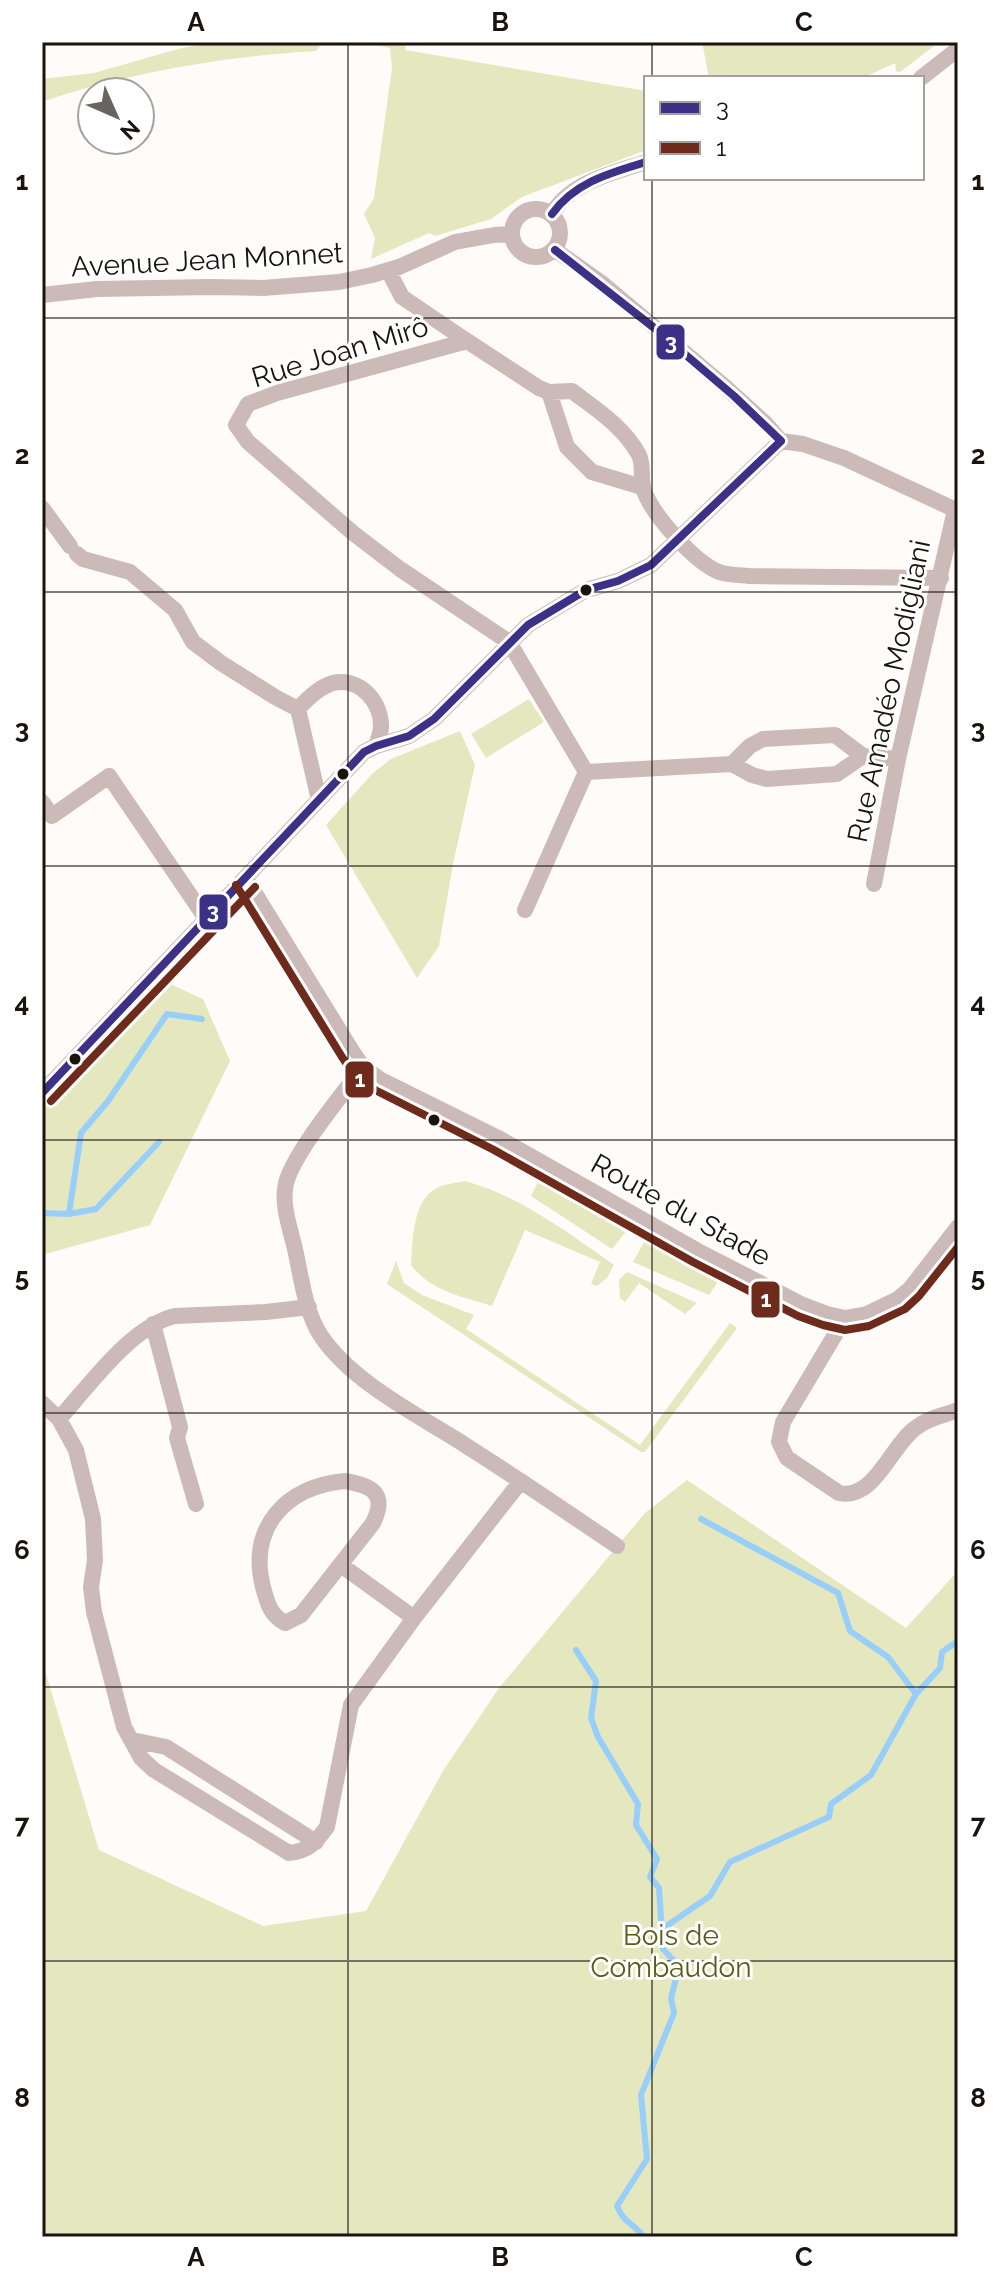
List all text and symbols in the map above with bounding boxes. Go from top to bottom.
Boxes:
text: A [187,7,205,37]
text: B [491,7,509,37]
text: C [795,7,813,37]
north arrow [76,76,156,156]
legend [644,76,924,180]
text: 3 [716,93,729,122]
text: N [115,115,145,145]
text: 1 [716,133,726,162]
text: 1 [16,166,29,196]
text: 1 [972,166,985,196]
street label: Avenue Jean Monnet [70,236,344,284]
street label: Rue Joan Mirô [248,309,432,395]
line badge: 3 [655,323,686,361]
text: 3 [665,329,677,355]
text: 2 [15,440,29,470]
text: 2 [971,440,985,470]
street label: Rue Amadéo Modigliani [841,537,937,845]
unlabelled marker [578,582,594,598]
text: 3 [15,714,29,744]
text: 3 [971,714,985,744]
unlabelled marker [335,766,351,782]
line badge: 3 [198,893,229,931]
text: 3 [207,898,219,924]
text: 4 [15,988,29,1018]
text: 4 [971,988,985,1018]
unlabelled marker [67,1051,83,1067]
line badge: 1 [344,1060,375,1099]
text: 1 [355,1066,366,1092]
unlabelled marker [426,1112,442,1128]
street label: Route du Stade [585,1147,777,1273]
text: 5 [15,1262,29,1292]
text: 5 [971,1262,985,1292]
line badge: 1 [750,1280,781,1319]
text: 1 [761,1286,772,1312]
text: 6 [14,1535,30,1565]
text: 6 [970,1535,986,1565]
text: 7 [15,1809,30,1839]
text: 7 [971,1809,986,1839]
park label: Bois de Combaudon [590,1919,752,1984]
text: 8 [14,2083,30,2113]
text: 8 [970,2083,986,2113]
text: A [187,2242,205,2272]
text: B [491,2242,509,2272]
text: C [795,2242,813,2272]

